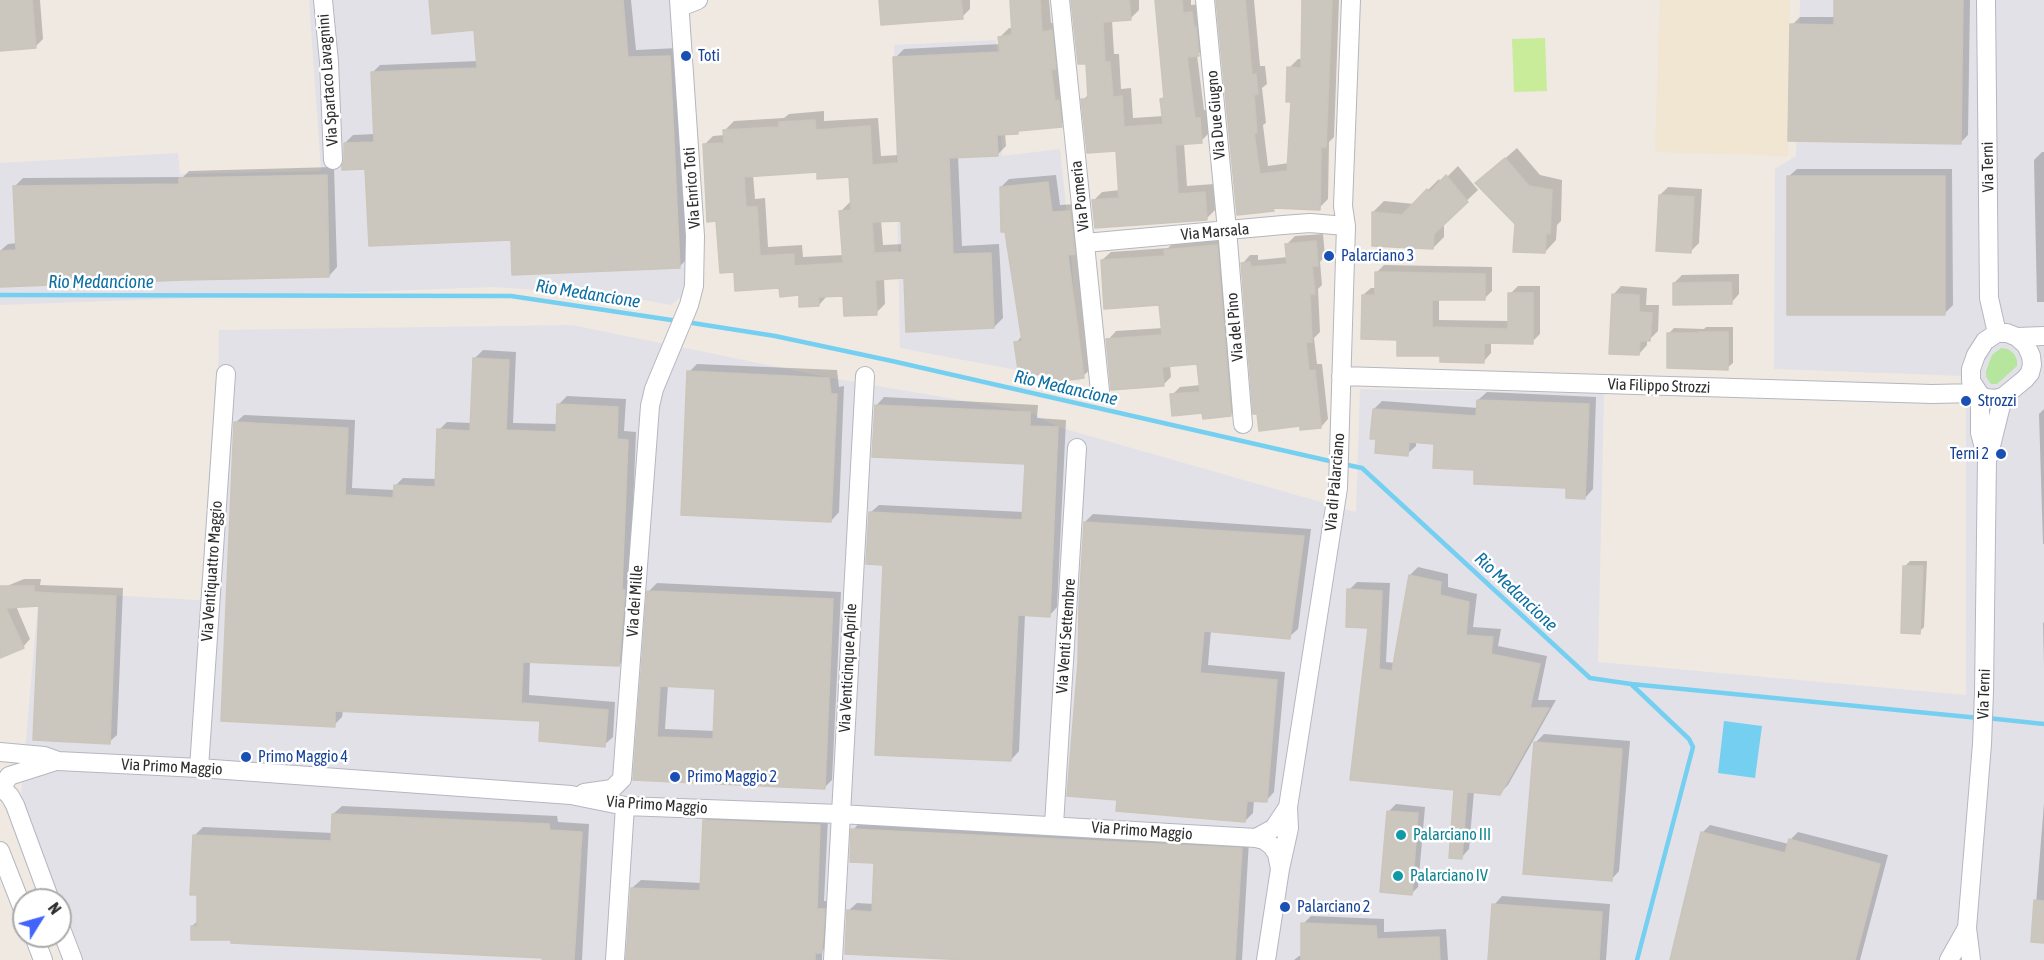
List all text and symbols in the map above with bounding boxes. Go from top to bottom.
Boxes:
street label: Via Spartaco Lavagnini [314,13,342,147]
place label: Toti [698,46,720,66]
marker: Toti [679,49,693,63]
street label: Via Due Giugno [1203,70,1229,160]
street label: Via Terni [1978,142,1998,192]
street label: Via Enrico Toti [680,147,704,229]
street label: Via Pomeria [1067,160,1093,232]
street label: Via Marsala [1180,219,1250,245]
place label: Palarciano 3 [1341,246,1414,266]
marker: Palarciano 3 [1322,249,1336,263]
water label: Rio Medancione [48,271,154,293]
water label: Rio Medancione [534,275,642,313]
street label: Via del Pino [1222,292,1248,362]
water label: Rio Medancione [1012,366,1120,410]
street label: Via Filippo Strozzi [1607,375,1711,397]
place label: Strozzi [1978,391,2017,411]
marker: Strozzi [1959,394,1973,408]
street label: Via di Palarciano [1321,432,1349,532]
place label: Terni 2 [1950,444,1989,464]
marker: Terni 2 [1994,447,2008,461]
street label: Via Ventiquattro Maggio [198,500,226,642]
water label: Rio Medancione [1470,548,1562,636]
street label: Via dei Mille [623,564,647,638]
street label: Via Venti Settembre [1052,578,1080,694]
street label: Via Venticinque Aprile [835,603,861,733]
street label: Via Terni [1974,668,1994,720]
place label: Primo Maggio 4 [258,747,348,767]
marker: Primo Maggio 4 [239,750,253,764]
street label: Via Primo Maggio [121,755,223,779]
place label: Primo Maggio 2 [687,767,777,787]
marker: Primo Maggio 2 [668,770,682,784]
street label: Via Primo Maggio [606,792,708,818]
street label: Via Primo Maggio [1091,818,1193,844]
place label: Palarciano III [1413,825,1491,845]
marker: Palarciano III [1394,828,1408,842]
place label: Palarciano IV [1410,866,1488,886]
marker: Palarciano IV [1391,869,1405,883]
north arrow [12,888,72,948]
place label: Palarciano 2 [1297,897,1370,917]
text: N [45,899,65,918]
marker: Palarciano 2 [1278,900,1292,914]

